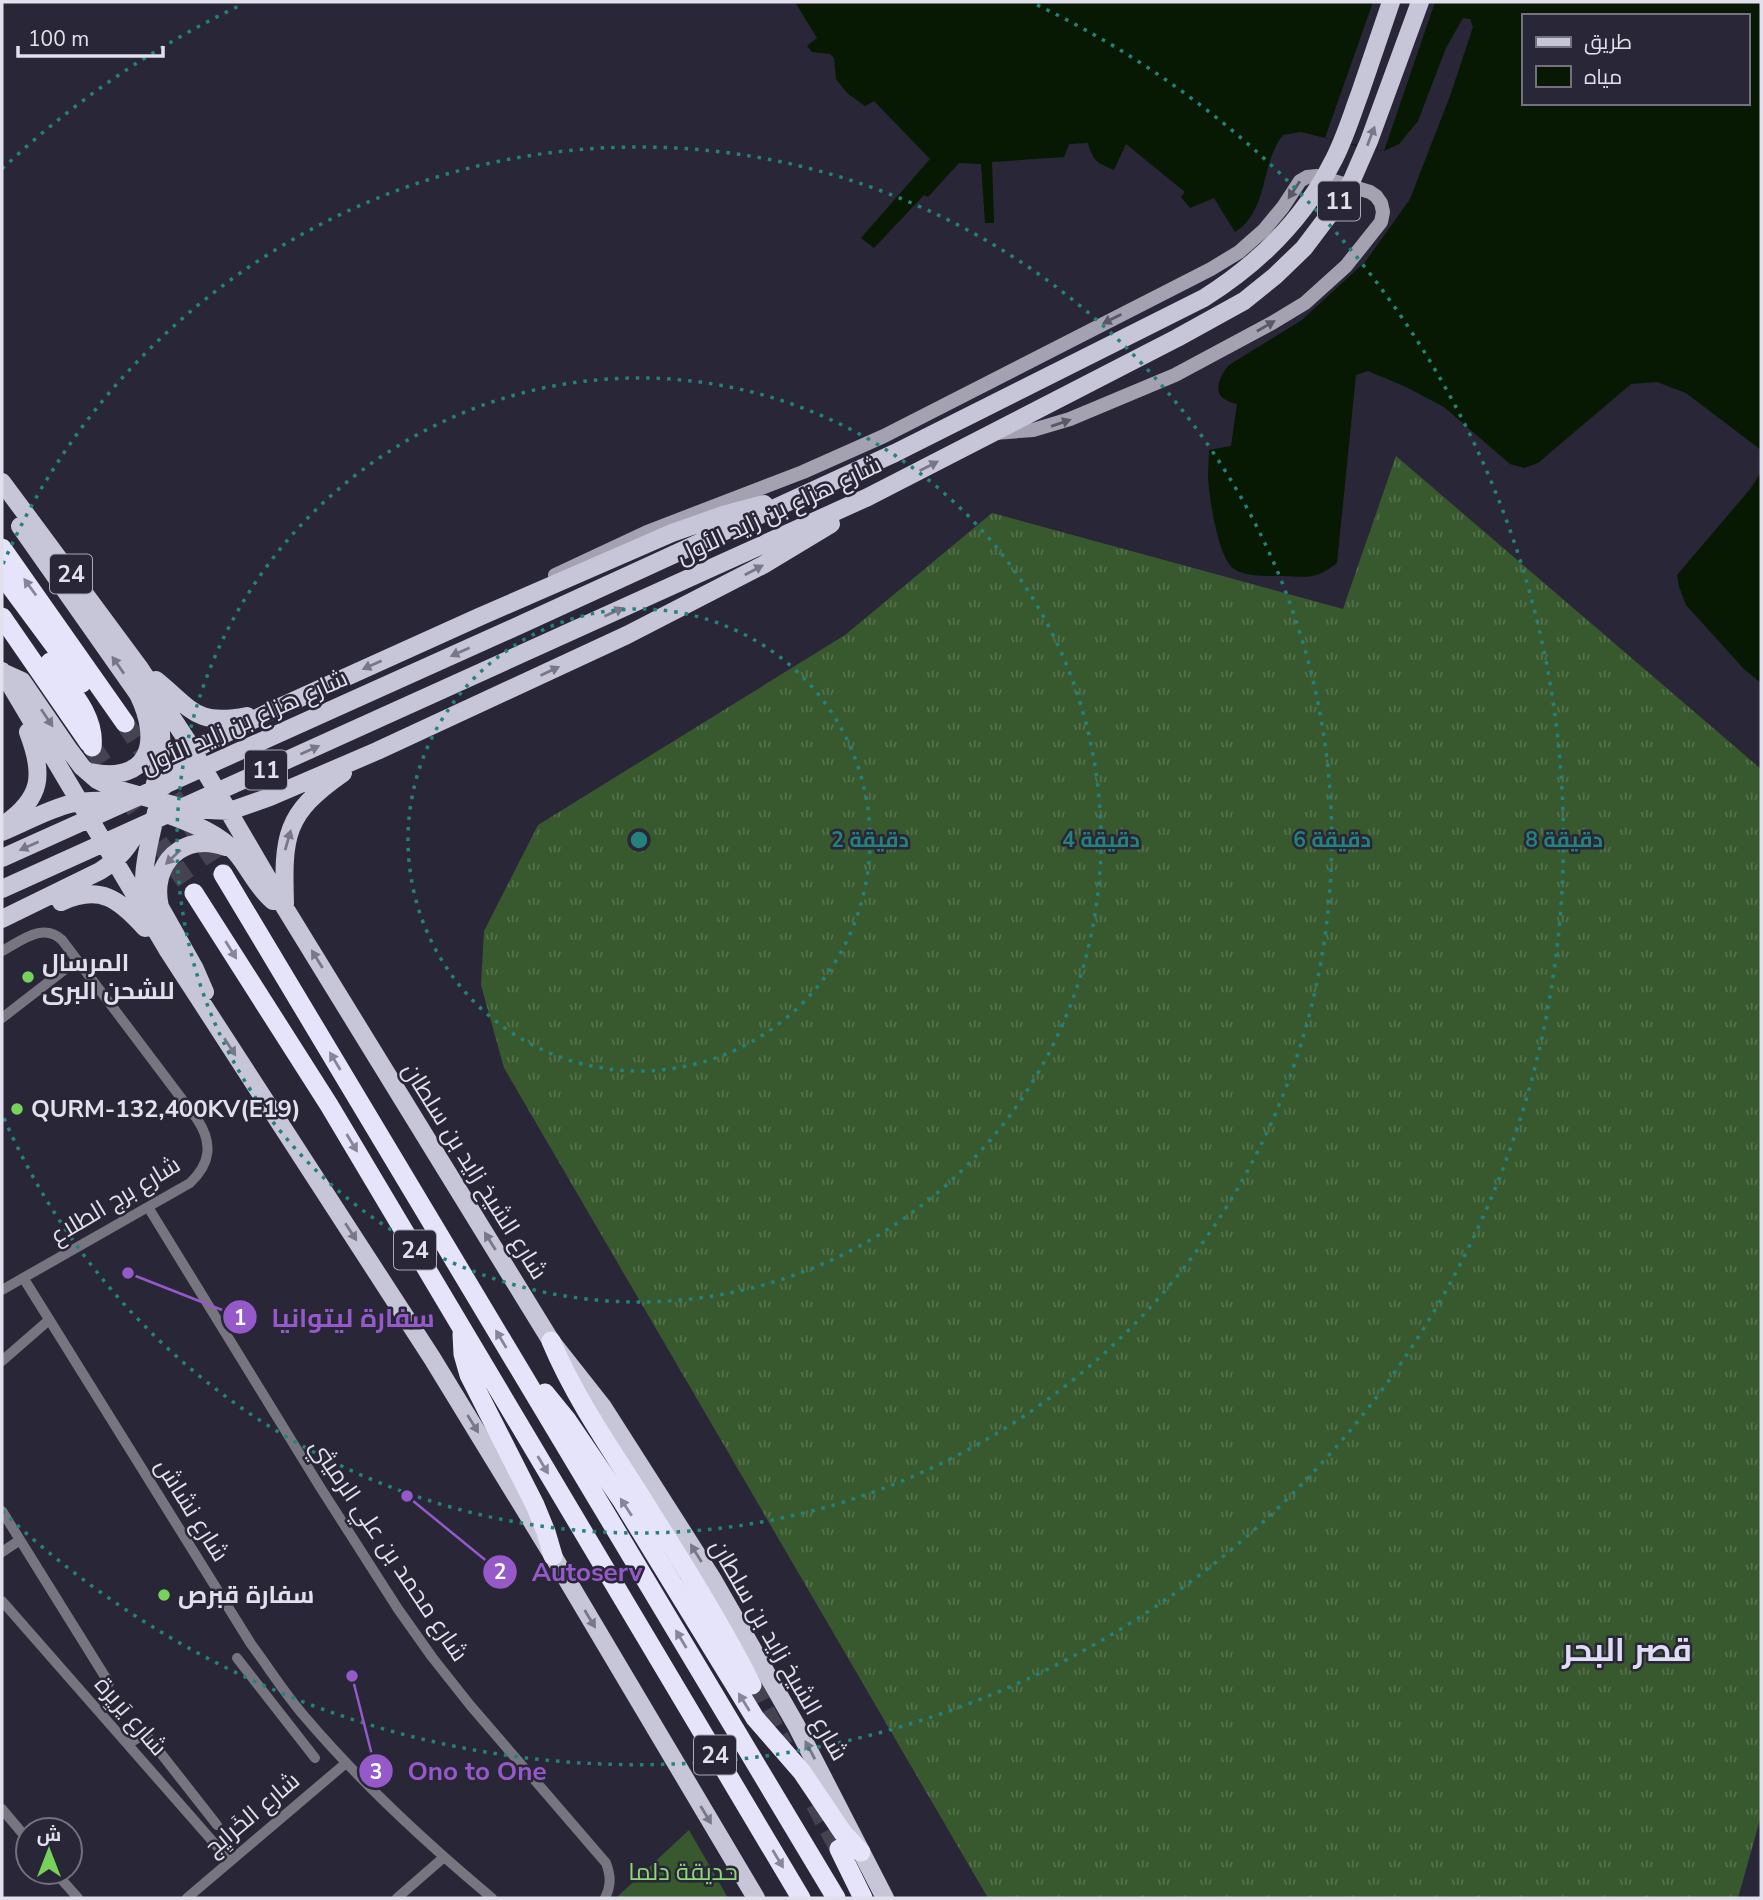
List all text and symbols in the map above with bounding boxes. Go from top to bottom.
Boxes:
scale bar [18,14,163,58]
legend [1522,14,1749,105]
text: 100 m [28,25,89,53]
text: طريق [1584,28,1632,56]
text: مياه [1584,63,1622,91]
one-way arrow [1366,125,1377,146]
one-way arrow [1288,180,1301,200]
road number: 11 [1318,182,1360,220]
one-way arrow [1102,314,1122,325]
one-way arrow [1257,320,1276,332]
one-way arrow [1050,417,1071,428]
street label: شارع هزاع بن زايد الأول [671,448,887,572]
one-way arrow [919,461,939,472]
road number: 24 [50,554,92,594]
one-way arrow [744,564,764,576]
one-way arrow [23,578,37,596]
one-way arrow [604,606,625,617]
one-way arrow [450,646,470,658]
one-way arrow [112,655,125,674]
one-way arrow [362,659,382,671]
street label: شارع هزاع بن زايد الأول [135,662,353,782]
one-way arrow [540,665,560,677]
one-way arrow [41,708,54,728]
one-way arrow [299,744,320,755]
road number: 11 [245,750,287,790]
text: 2 دقيقة [831,826,909,854]
text: 4 دقيقة [1062,826,1140,854]
text: 6 دقيقة [1293,826,1371,854]
text: 8 دقيقة [1525,826,1603,854]
centre of rings [627,828,651,852]
one-way arrow [283,829,294,851]
one-way arrow [19,840,39,851]
one-way arrow [165,848,182,864]
one-way arrow [224,940,237,960]
place label: المرسال للشحن البرى [42,947,175,1007]
one-way arrow [310,950,323,969]
marker: المرسال للشحن البرى [20,969,36,985]
one-way arrow [224,1037,237,1057]
one-way arrow [329,1052,341,1071]
street label: شارع الشيخ زايد بن سلطان [395,1056,555,1286]
place label: QURM-132,400KV(E19) [31,1093,301,1125]
marker: QURM-132,400KV(E19) [9,1101,25,1117]
one-way arrow [345,1133,358,1152]
street label: شارع برج الطلاع [44,1148,186,1252]
one-way arrow [344,1222,357,1242]
road number: 24 [394,1231,436,1270]
one-way arrow [484,1232,496,1251]
callout: سفارة ليتوانيا [222,1294,449,1341]
text: سفارة ليتوانيا [271,1301,435,1336]
text: 1 [234,1304,246,1332]
one-way arrow [495,1329,508,1348]
one-way arrow [466,1415,479,1434]
street label: شارع محمد بن علي الرميثي [300,1432,476,1669]
street label: شارع نشاش [148,1452,236,1568]
one-way arrow [537,1455,549,1474]
one-way arrow [620,1497,633,1517]
street label: شارع الشيخ زايد بن سلطان [703,1534,855,1766]
one-way arrow [690,1543,703,1563]
callout: Autoserv [483,1548,656,1595]
text: Autoserv [532,1555,643,1590]
text: 2 [494,1558,506,1586]
place label: سفارة قبرص [178,1579,314,1611]
marker: سفارة قبرص [156,1587,172,1603]
one-way arrow [584,1609,597,1628]
one-way arrow [675,1629,688,1648]
district label: قصر البحر [1561,1629,1692,1672]
street label: شارع يَريِرة [87,1669,175,1763]
one-way arrow [738,1692,751,1711]
road number: 24 [694,1736,736,1774]
one-way arrow [804,1740,816,1760]
callout: Ono to One [359,1748,561,1795]
text: Ono to One [407,1754,547,1789]
text: 3 [370,1758,382,1786]
street label: شارع الخَرايِج [198,1765,306,1863]
one-way arrow [700,1805,712,1824]
north arrow [14,1816,84,1886]
text: ش [37,1822,61,1848]
one-way arrow [771,1849,784,1868]
park label: حديقة دلما [628,1856,738,1888]

